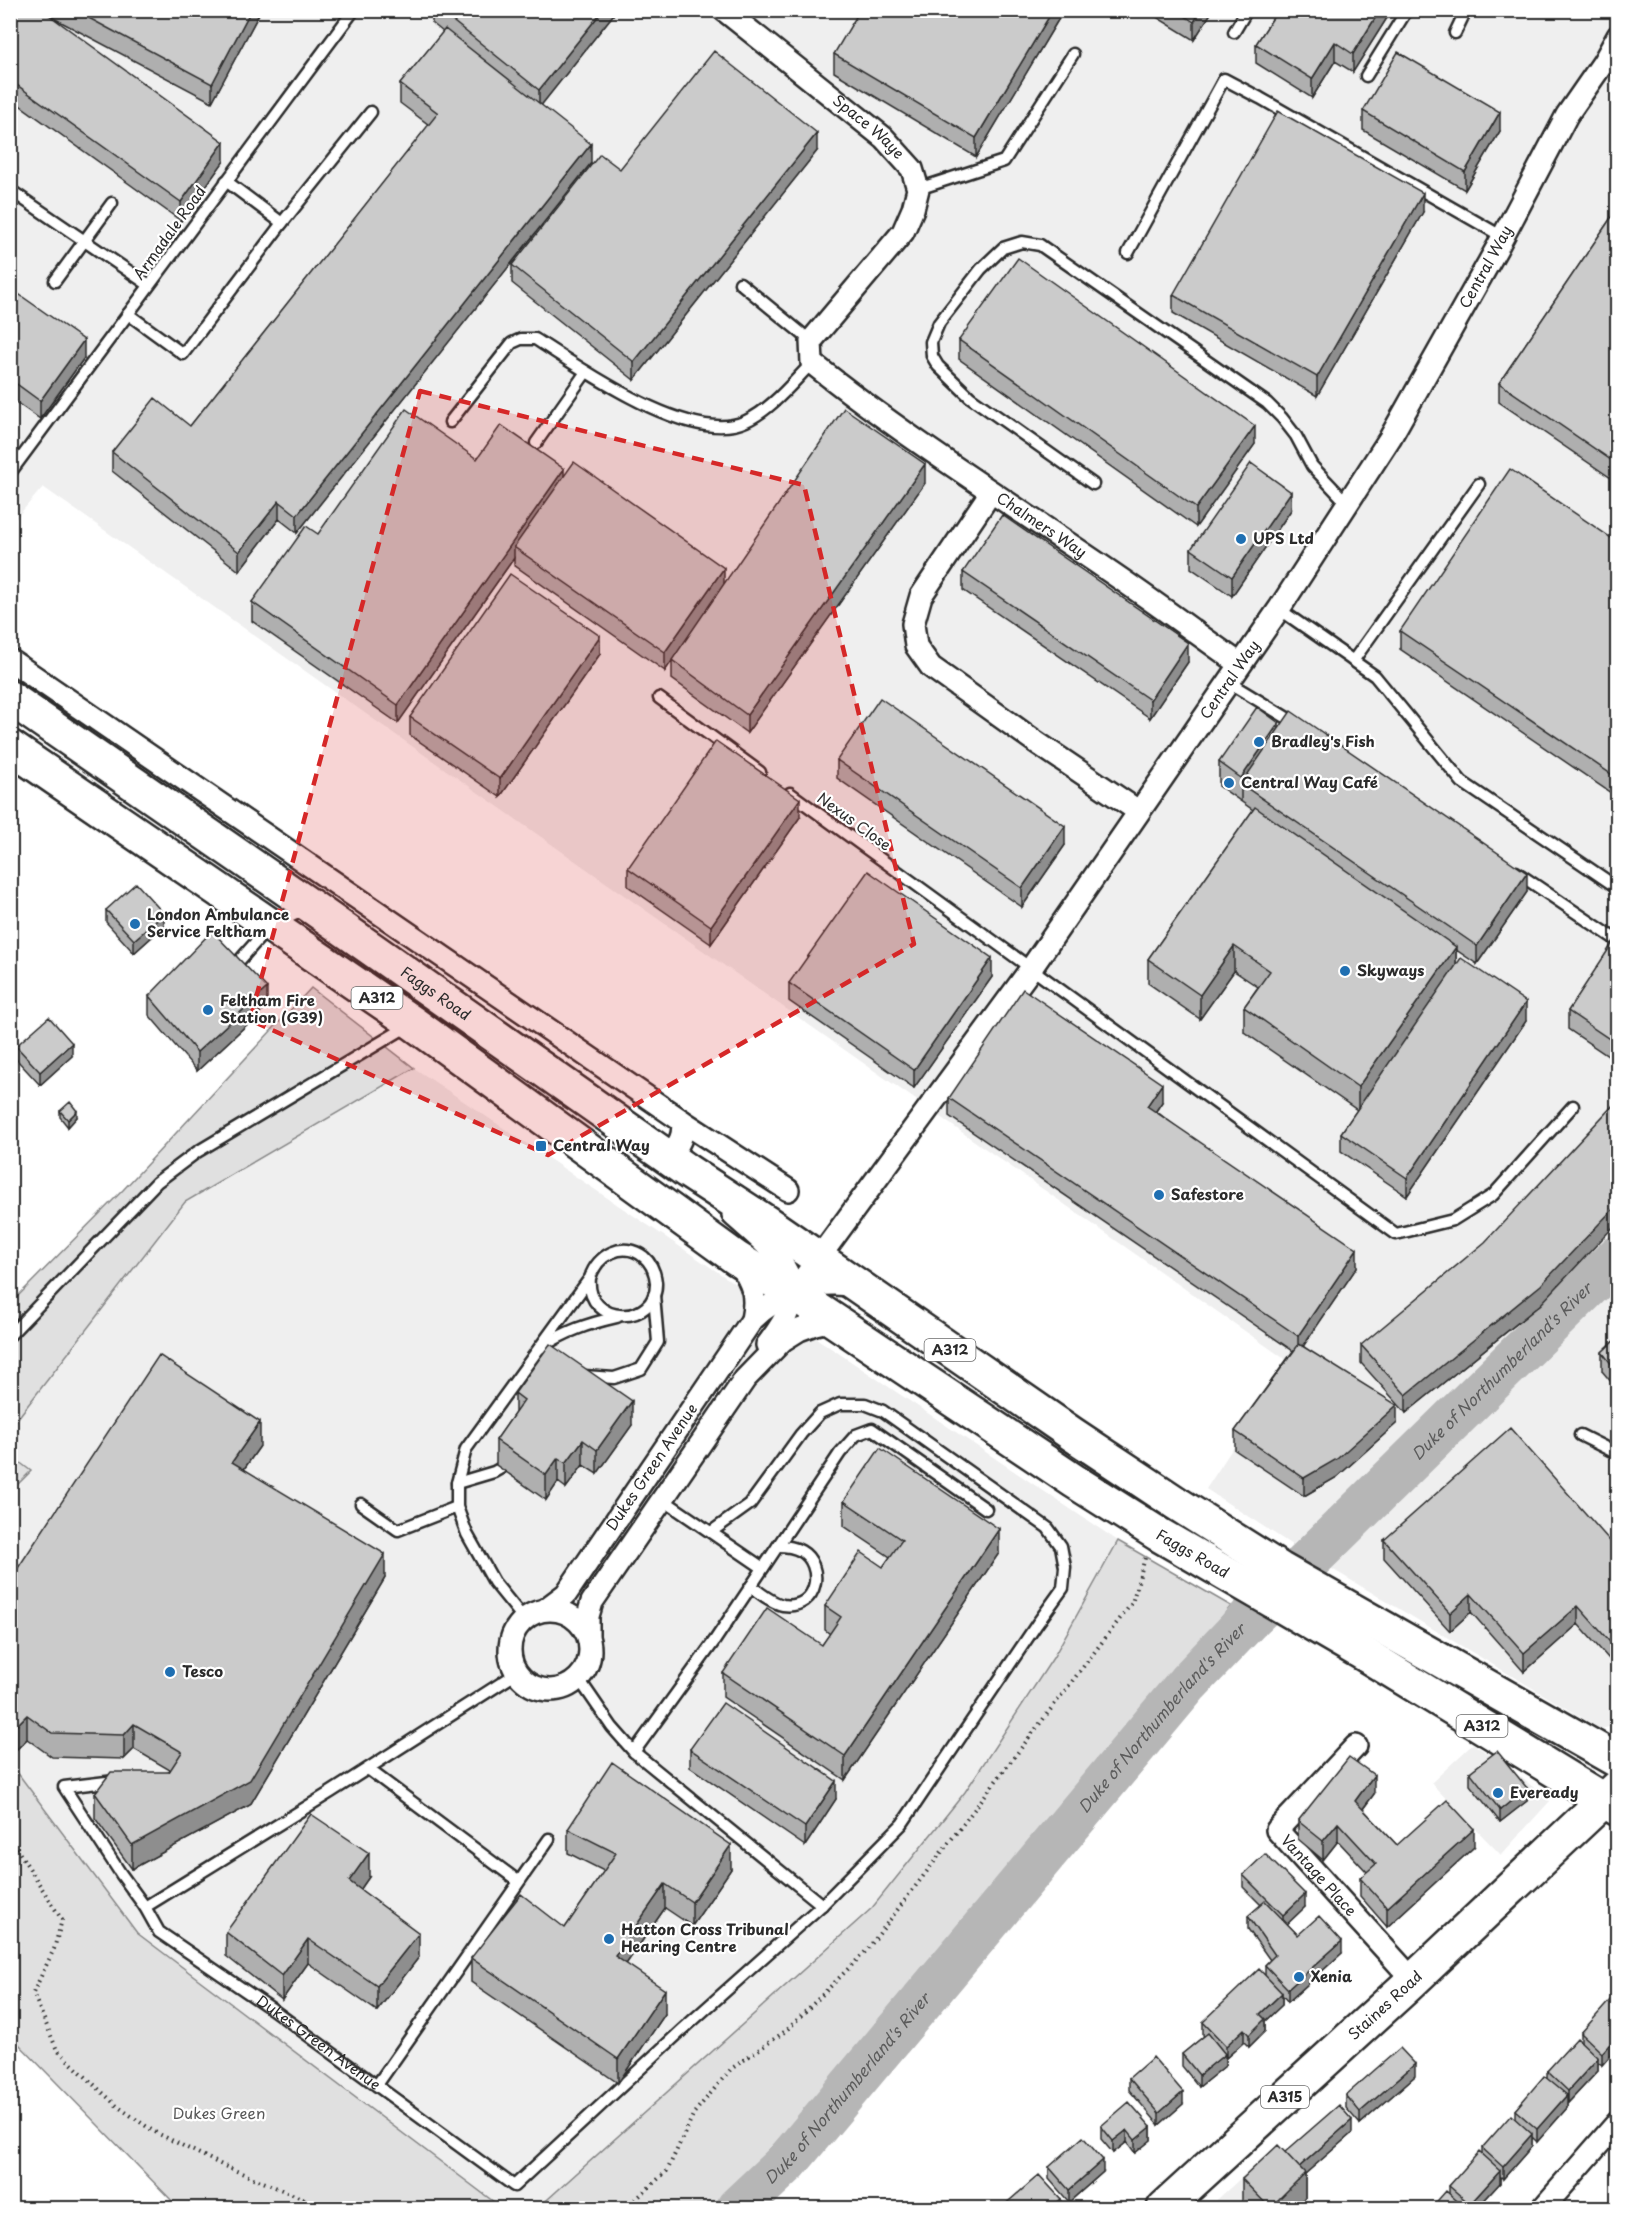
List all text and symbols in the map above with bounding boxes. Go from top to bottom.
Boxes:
street label: Space Waye [828,88,911,164]
street label: Armadale Road [127,180,211,284]
street label: Central Way [1452,221,1517,312]
street label: Chalmers Way [993,486,1092,563]
place label: UPS Ltd [1253,526,1314,549]
marker: UPS Ltd [1234,532,1248,546]
street label: Central Way [1193,635,1264,723]
place label: Bradley's Fish [1271,729,1375,752]
marker: Bradley's Fish [1252,735,1266,749]
place label: Central Way Café [1241,770,1378,793]
marker: Central Way Café [1222,776,1236,790]
street label: Nexus Close [813,786,897,856]
place label: London Ambulance Service Feltham [147,902,289,942]
marker: London Ambulance Service Feltham [128,917,142,931]
place label: Skyways [1357,958,1424,981]
street label: Faggs Road [396,960,476,1025]
marker: Skyways [1338,964,1352,978]
road number: A312 [352,987,403,1009]
place label: Feltham Fire Station (G39) [220,988,323,1028]
marker: Feltham Fire Station (G39) [201,1003,215,1017]
place label: Central Way [553,1133,650,1156]
marker: Central Way [534,1139,548,1153]
place label: Safestore [1171,1182,1244,1205]
marker: Safestore [1152,1188,1166,1202]
water label: Duke of Northumberland's River [1405,1275,1598,1465]
road number: A312 [924,1339,976,1361]
street label: Dukes Green Avenue [599,1399,702,1535]
street label: Faggs Road [1152,1522,1234,1583]
water label: Duke of Northumberland's River [1071,1615,1252,1817]
place label: Tesco [182,1659,223,1682]
marker: Tesco [163,1665,177,1679]
road number: A312 [1456,1715,1508,1737]
place label: Eveready [1510,1780,1579,1803]
marker: Eveready [1491,1786,1505,1800]
street label: Vantage Place [1276,1829,1363,1921]
place label: Hatton Cross Tribunal Hearing Centre [621,1917,789,1957]
marker: Hatton Cross Tribunal Hearing Centre [602,1932,616,1946]
place label: Xenia [1311,1964,1353,1987]
street label: Staines Road [1342,1964,1427,2045]
marker: Xenia [1292,1970,1306,1984]
water label: Duke of Northumberland's River [758,1985,937,2189]
street label: Dukes Green Avenue [252,1989,386,2095]
road number: A315 [1261,2086,1309,2108]
park label: Dukes Green [173,2101,265,2124]

